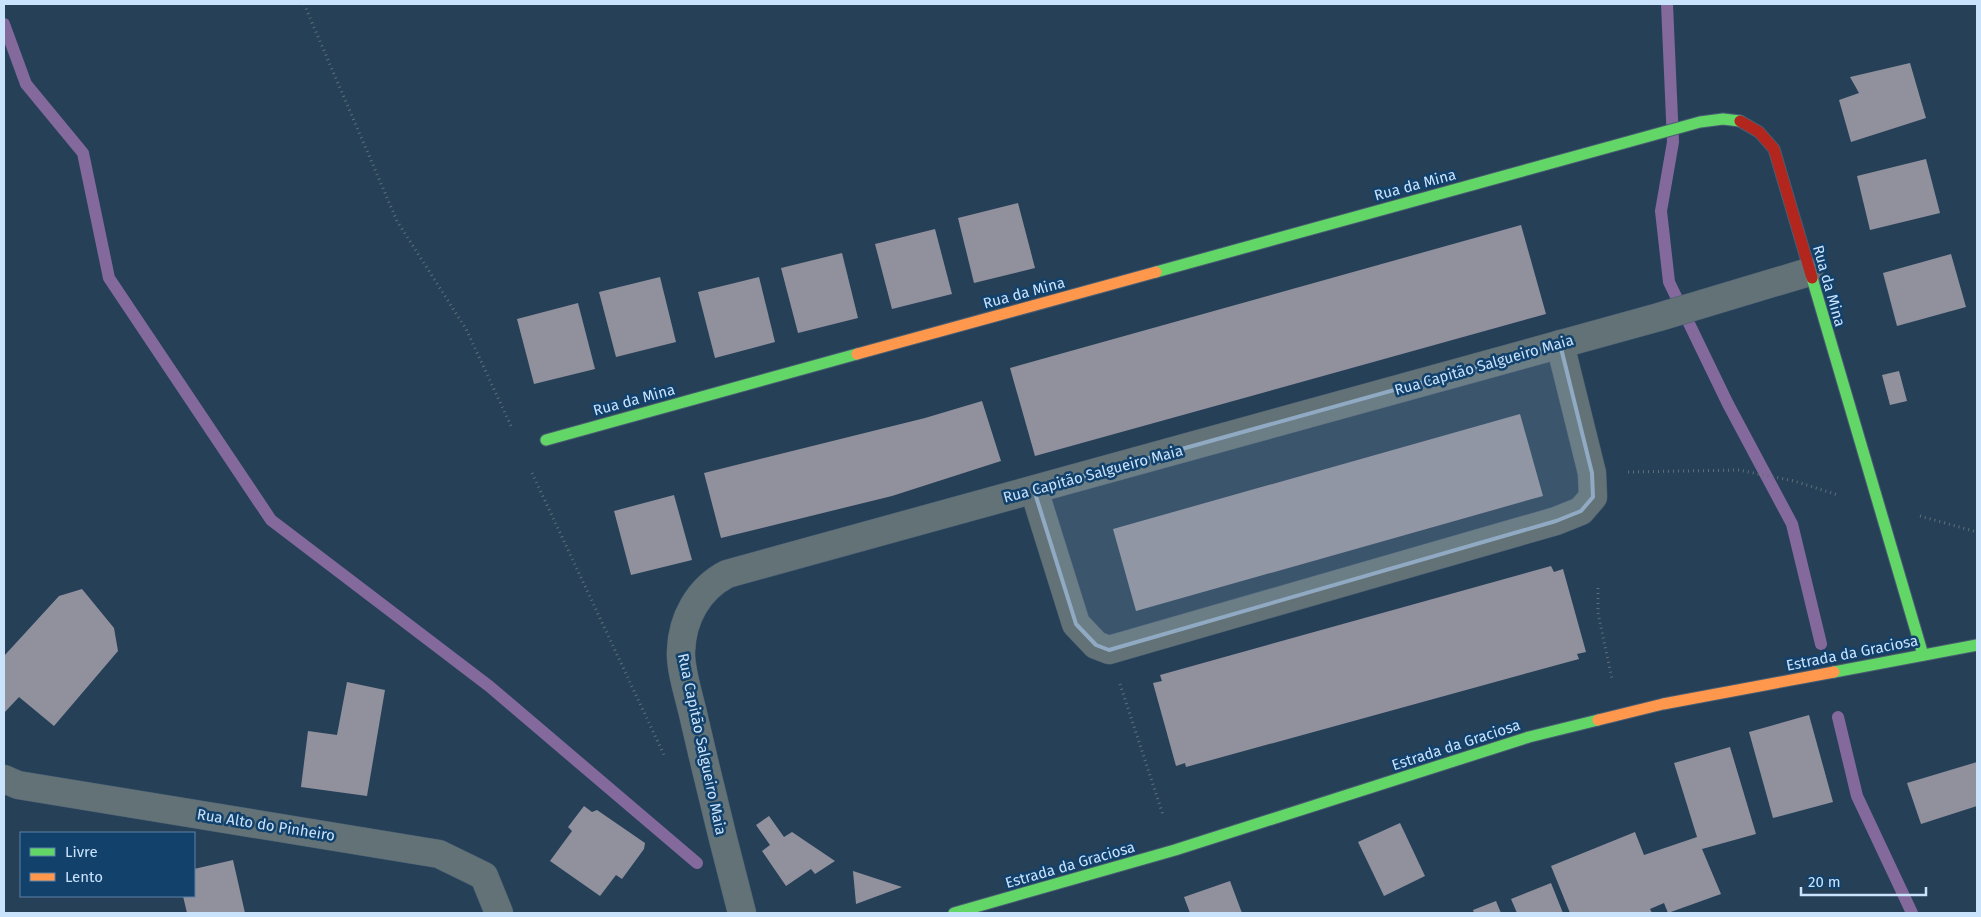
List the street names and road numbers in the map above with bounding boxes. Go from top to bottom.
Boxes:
street label: Rua da Mina [1372,165,1458,205]
street label: Rua da Mina [1809,243,1849,329]
street label: Rua da Mina [981,273,1067,313]
street label: Rua Capitão Salgueiro Maia [1392,331,1576,399]
street label: Rua da Mina [591,380,677,420]
street label: Rua Capitão Salgueiro Maia [1001,441,1185,507]
street label: Estrada da Graciosa [1784,631,1920,675]
street label: Rua Capitão Salgueiro Maia [674,651,730,837]
street label: Estrada da Graciosa [1389,716,1523,774]
street label: Rua Alto do Pinheiro [196,805,336,845]
street label: Estrada da Graciosa [1003,838,1137,892]

